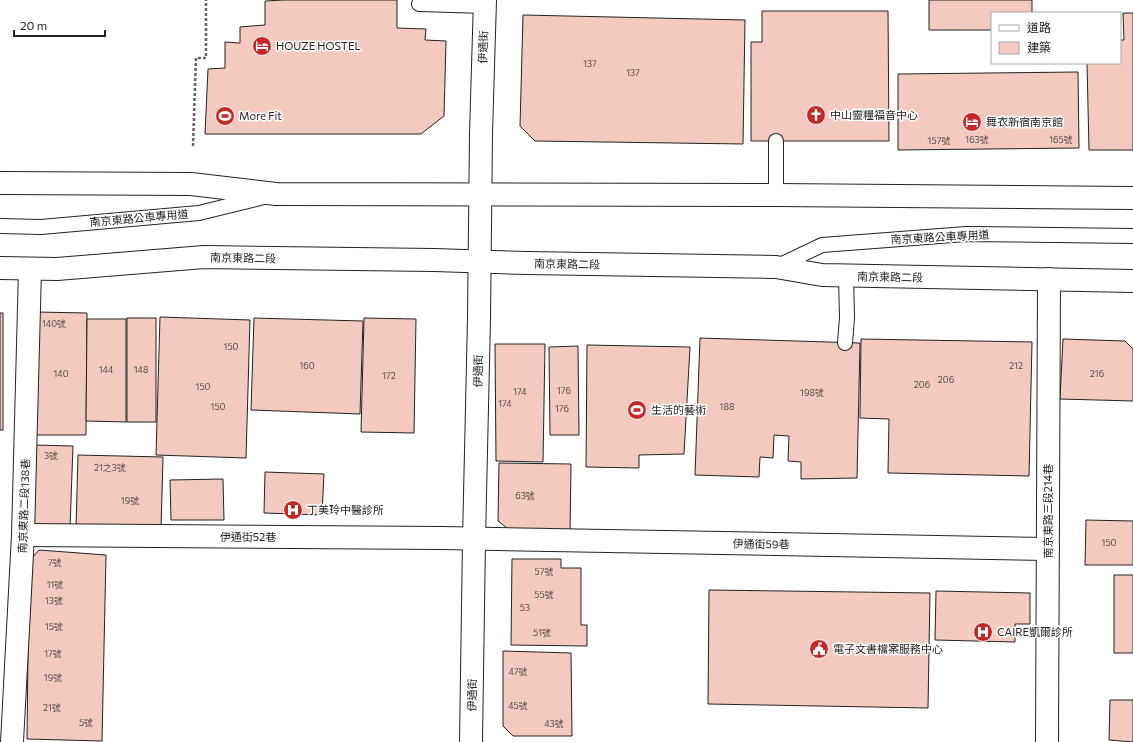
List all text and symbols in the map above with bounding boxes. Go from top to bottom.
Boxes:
scale bar [14,12,105,38]
legend [991,12,1121,64]
text: 20 m [20,18,47,32]
text: 道路 [1027,20,1051,34]
street label: 伊通街 [475,30,490,64]
hotel icon: HOUZE HOSTEL [251,35,273,57]
place label: HOUZE HOSTEL [276,39,361,52]
text: 建築 [1027,40,1051,54]
house number: 137 [583,58,597,69]
house number: 137 [626,67,640,78]
church icon: 中山靈糧福音中心 [805,104,827,126]
sports icon: More Fit [214,105,236,127]
place label: 中山靈糧福音中心 [830,108,918,121]
place label: More Fit [239,109,282,122]
hotel icon: 舞衣新宿南京館 [961,111,983,133]
place label: 舞衣新宿南京館 [986,115,1063,128]
house number: 163號 [965,134,989,145]
house number: 165號 [1049,134,1073,145]
house number: 157號 [928,135,950,146]
street label: 南京東路公車專用道 [89,207,189,228]
street label: 南京東路公車專用道 [890,227,990,246]
street label: 南京東路二段 [210,250,276,265]
street label: 南京東路二段 [534,256,600,271]
street label: 南京東路二段 [857,269,923,284]
house number: 140號 [42,318,66,329]
house number: 150 [224,341,239,352]
street label: 伊通街 [471,354,484,388]
house number: 160 [299,360,315,371]
house number: 212 [1009,360,1023,371]
house number: 144 [99,364,114,375]
house number: 148 [134,364,148,375]
house number: 140 [53,368,69,379]
house number: 216 [1090,368,1104,379]
house number: 172 [382,370,396,381]
house number: 206 [938,374,954,385]
house number: 206 [914,379,930,390]
house number: 150 [196,381,211,392]
house number: 176 [557,385,571,396]
house number: 174 [513,386,527,397]
house number: 198號 [800,387,824,398]
house number: 174 [498,398,512,409]
sports icon: 生活的藝術 [626,399,648,421]
house number: 150 [211,401,226,412]
house number: 188 [720,401,734,412]
house number: 176 [555,403,569,414]
place label: 生活的藝術 [651,403,706,416]
house number: 3號 [44,450,58,461]
street label: 南京東路二段138巷 [15,458,32,554]
house number: 21之3號 [94,462,126,473]
street label: 南京東路三段214巷 [1041,464,1054,558]
house number: 63號 [515,490,535,501]
house number: 19號 [121,495,139,506]
hospital icon: 丁美玲中醫診所 [282,499,304,521]
place label: 丁美玲中醫診所 [307,503,384,516]
street label: 伊通街52巷 [220,530,276,543]
street label: 伊通街59巷 [732,537,790,550]
house number: 150 [1102,537,1117,548]
house number: 7號 [48,557,62,568]
house number: 57號 [535,566,553,577]
house number: 11號 [47,579,63,590]
house number: 55號 [534,589,554,600]
house number: 13號 [45,595,63,606]
house number: 53 [520,602,530,613]
house number: 15號 [45,621,63,632]
hospital icon: CAIRE凱爾診所 [972,621,994,643]
place label: CAIRE凱爾診所 [997,625,1073,638]
house number: 51號 [533,627,551,638]
public building icon: 電子文書檔案服務中心 [808,638,830,660]
place label: 電子文書檔案服務中心 [833,642,943,655]
house number: 17號 [44,648,62,659]
house number: 47號 [509,666,527,677]
house number: 19號 [44,672,62,683]
street label: 伊通街 [465,678,478,712]
house number: 45號 [508,700,528,711]
house number: 21號 [43,702,61,713]
house number: 5號 [79,717,93,728]
house number: 43號 [544,718,564,729]

